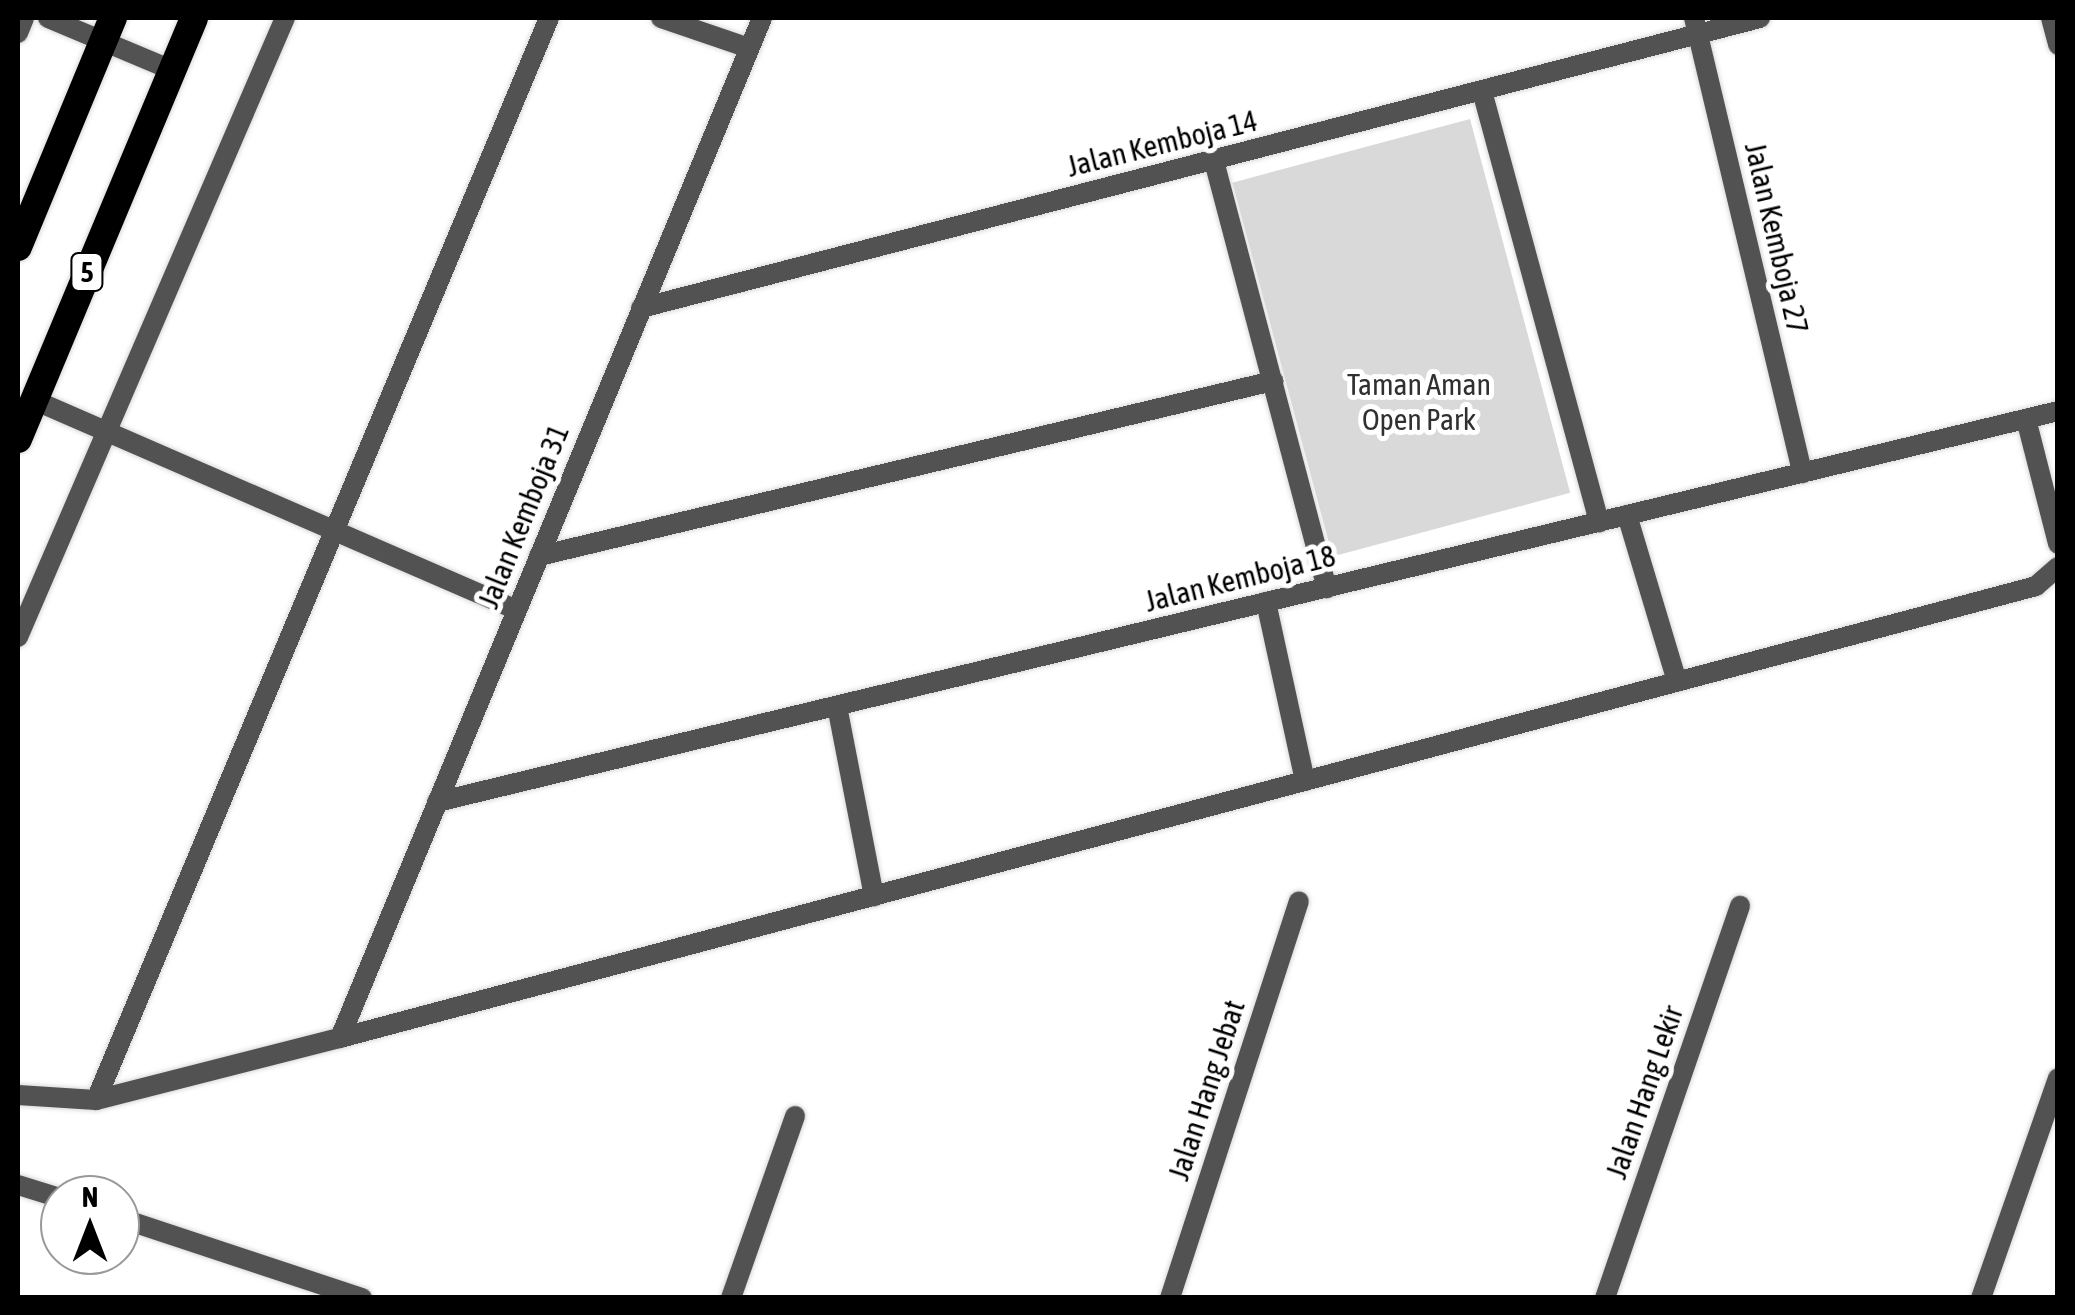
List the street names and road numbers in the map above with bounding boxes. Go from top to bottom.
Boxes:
street label: Jalan Kemboja 14 [1063,102,1261,184]
street label: Jalan Kemboja 27 [1738,139,1816,337]
road number: 5 [70,249,104,295]
street label: Jalan Kemboja 31 [470,419,576,613]
street label: Jalan Kemboja 18 [1141,537,1339,619]
street label: Jalan Hang Jebat [1160,995,1252,1185]
street label: Jalan Hang Lekir [1598,1001,1690,1183]

